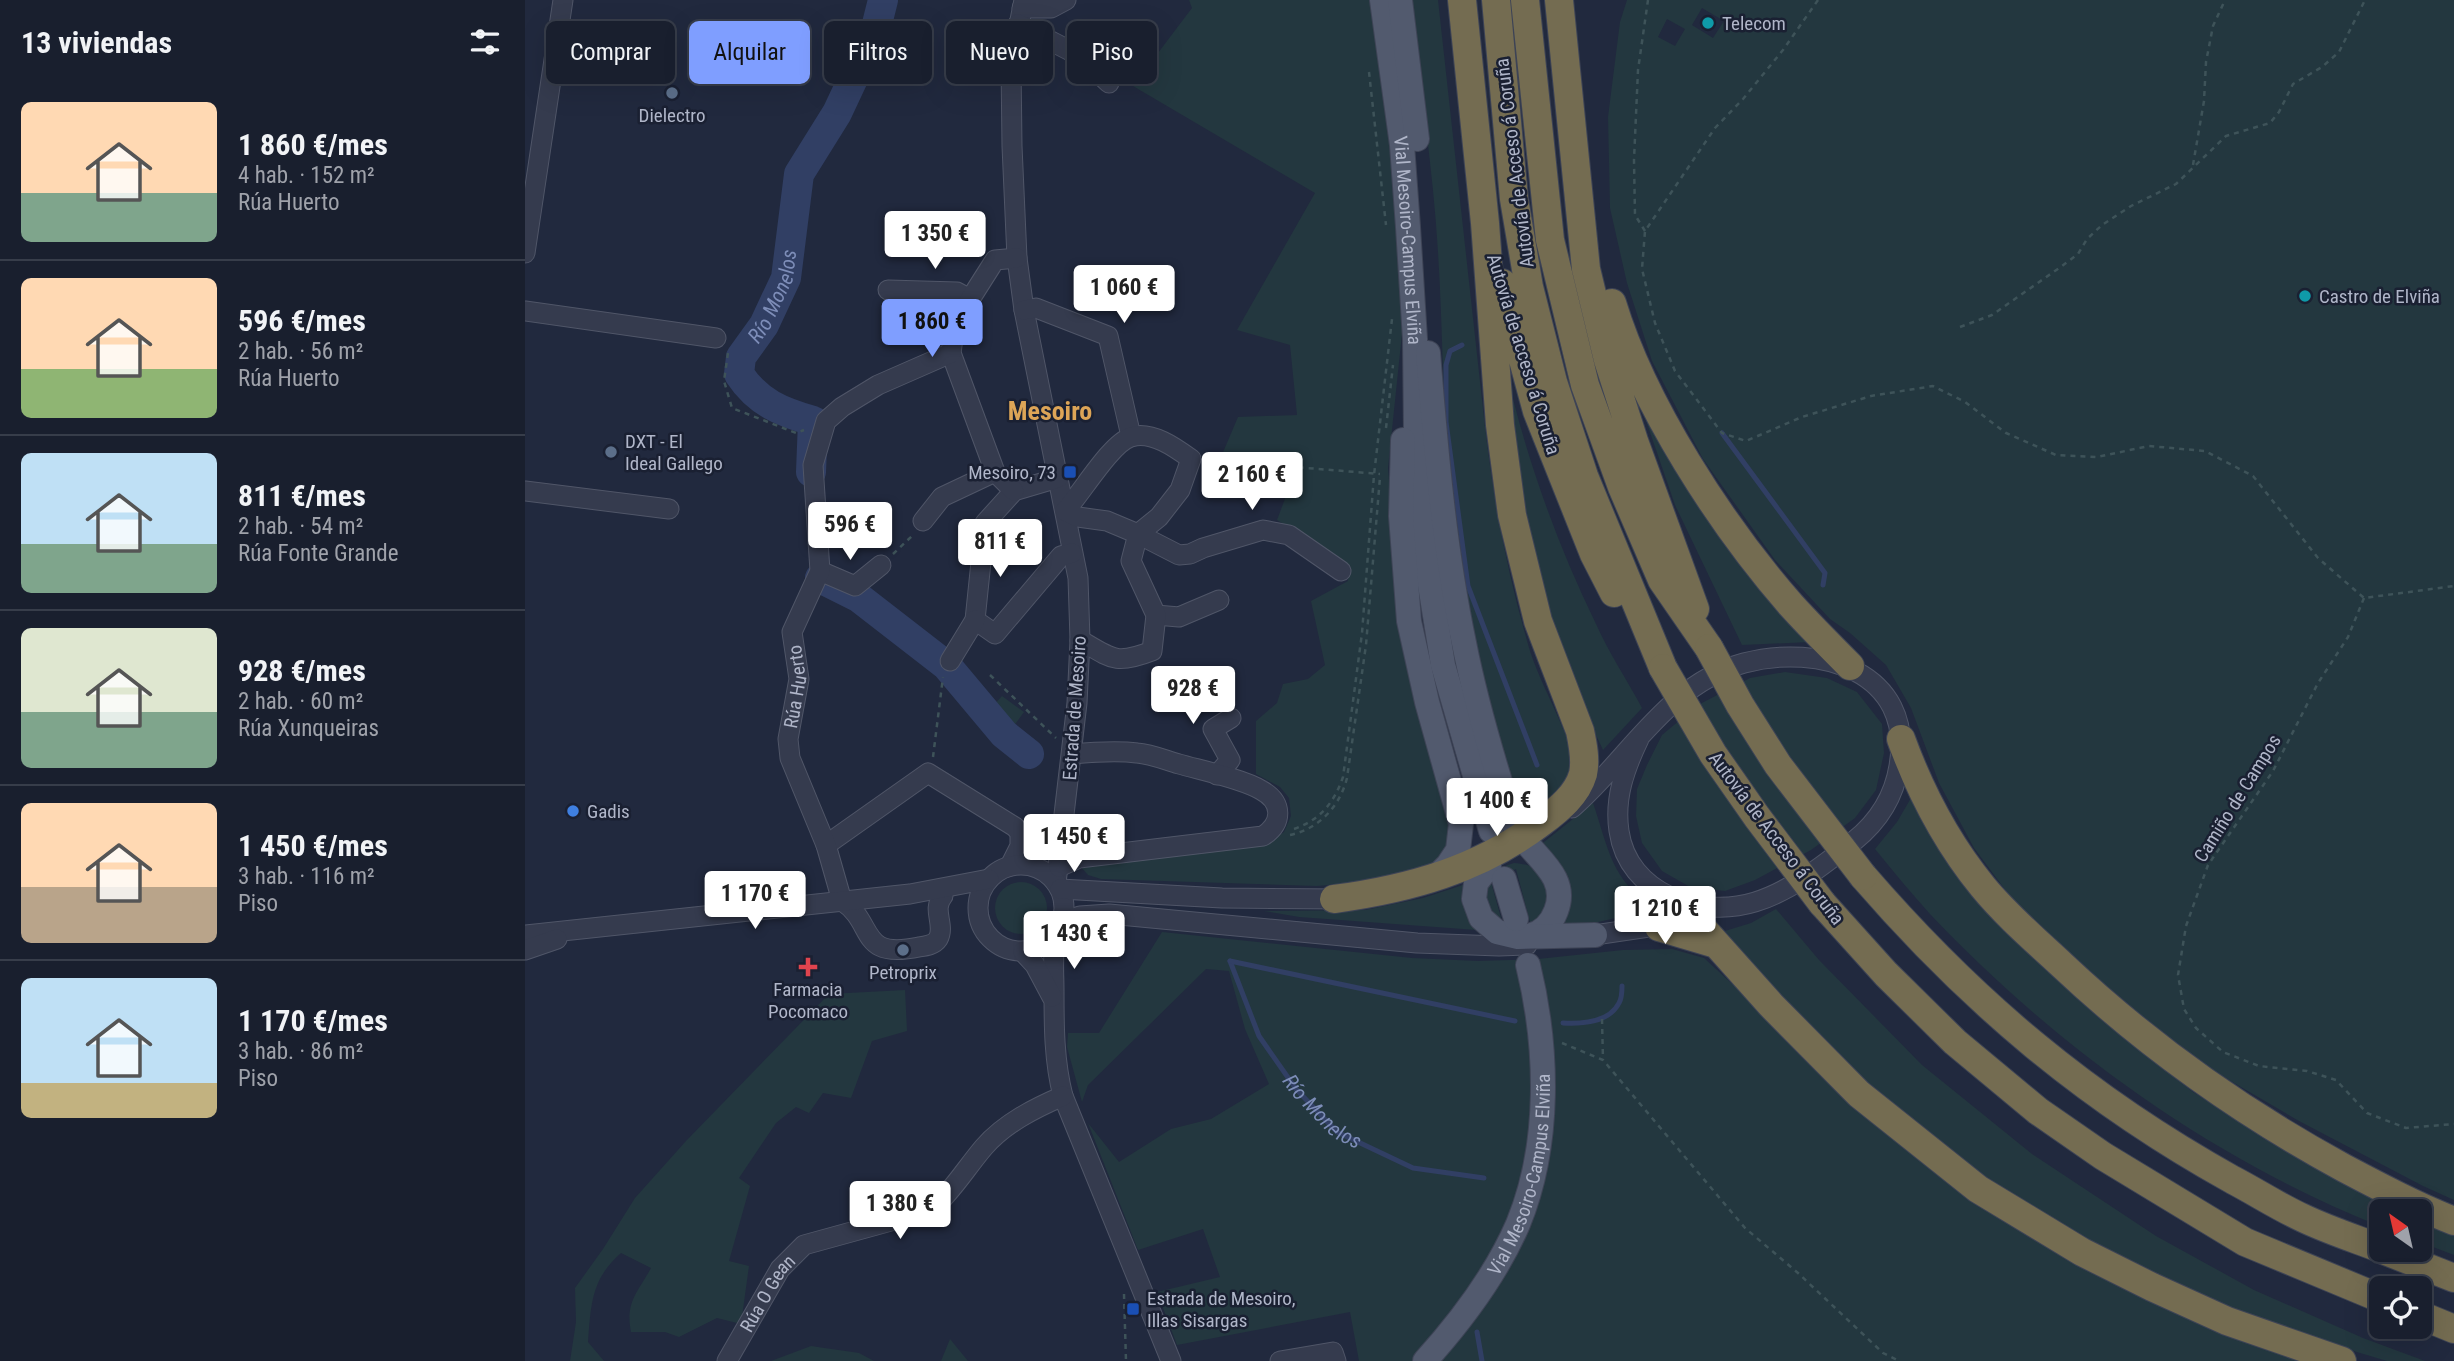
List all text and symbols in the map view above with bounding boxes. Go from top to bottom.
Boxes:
place label: Telecom [1722,12,1786,35]
marker: Telecom [1700,15,1716,31]
chip: Comprar [546,21,675,84]
chip: Alquilar [689,21,810,84]
chip: Filtros [824,21,932,84]
chip: Nuevo [946,21,1053,84]
chip: Piso [1067,21,1157,84]
icon: filters [466,23,504,61]
text: 13 viviendas [21,25,172,60]
street label: Autovía de Acceso á Coruña [1490,57,1539,269]
marker: Dielectro [664,85,680,101]
place label: Dielectro [639,104,705,127]
text: 1 860 €/mes [238,127,388,162]
icon: home [77,130,161,214]
street label: Vial Mesoiro-Campus Elviña [1389,135,1426,345]
text: 4 hab. · 152 m² [238,162,375,189]
text: Rúa Huerto [238,189,339,216]
pin: 1 350 € [870,212,1000,271]
text: 1 350 € [901,220,969,247]
water label: Río Monelos [743,248,801,348]
street label: Autovía de acceso á Coruña [1482,251,1565,457]
pin: 1 060 € [1059,266,1189,325]
text: 1 060 € [1090,274,1158,301]
place label: Castro de Elviña [2319,285,2440,308]
marker: Castro de Elviña [2297,288,2313,304]
pin: 1 860 € [867,300,997,359]
text: 596 €/mes [238,303,366,338]
icon: home [77,306,161,390]
text: 1 860 € [898,308,966,335]
text: 2 hab. · 56 m² [238,338,363,365]
text: Rúa Huerto [238,365,339,392]
district label: Mesoiro [1008,396,1092,426]
place label: DXT - El Ideal Gallego [625,430,723,475]
marker: DXT - El Ideal Gallego [603,444,619,460]
pin: 2 160 € [1187,452,1317,512]
place label: Mesoiro, 73 [968,461,1056,484]
text: 2 160 € [1218,461,1286,488]
marker: Mesoiro, 73 [1062,464,1078,480]
text: 811 €/mes [238,478,366,513]
icon: home [77,481,161,565]
pin: 596 € [801,503,899,562]
text: 596 € [824,511,876,538]
text: 2 hab. · 54 m² [238,513,363,540]
pin: 811 € [951,520,1049,579]
text: 811 € [974,528,1026,555]
text: Rúa Fonte Grande [238,540,399,567]
street label: Estrada de Mesoiro [1058,635,1091,781]
street label: Rúa Huerto [779,644,811,730]
text: 928 €/mes [238,653,366,688]
icon: home [77,656,161,740]
pin: 928 € [1144,666,1242,726]
text: 928 € [1167,675,1219,702]
text: 2 hab. · 60 m² [238,688,363,715]
text: Rúa Xunqueiras [238,715,379,742]
street label: Camiño de Campos [2189,730,2286,866]
street label: Autovía de Acceso á Coruña [1704,747,1849,929]
pin: 1 400 € [1432,778,1562,838]
text: 1 400 € [1463,787,1531,814]
place label: Gadis [587,800,630,823]
marker: Gadis [565,803,581,819]
pin: 1 450 € [1009,814,1139,874]
text: 1 450 € [1040,823,1108,850]
text: 1 450 €/mes [238,828,388,863]
icon: home [77,831,161,915]
text: 3 hab. · 116 m² [238,863,375,890]
pin: 1 170 € [690,872,820,931]
text: 1 170 € [721,880,789,907]
pin: 1 210 € [1600,886,1730,946]
text: Piso [238,890,278,917]
text: 1 210 € [1631,895,1699,922]
pin: 1 430 € [1009,912,1139,971]
text: 1 430 € [1040,920,1108,947]
marker: Petroprix [895,942,911,958]
marker: Farmacia Pocomaco [800,959,816,975]
place label: Petroprix [869,961,937,984]
place label: Farmacia Pocomaco [768,978,848,1023]
text: 1 170 €/mes [238,1003,388,1038]
icon: home [77,1006,161,1090]
text: 3 hab. · 86 m² [238,1038,363,1065]
text: Piso [238,1065,278,1092]
water label: Río Monelos [1278,1070,1365,1154]
street label: Vial Mesoiro-Campus Elviña [1483,1074,1555,1280]
pin: 1 380 € [835,1182,965,1241]
text: 1 380 € [866,1190,934,1217]
north arrow [2369,1199,2433,1262]
map controls [2369,1199,2432,1339]
street label: Rúa O Gean [735,1250,800,1336]
button: locate [2369,1276,2432,1339]
place label: Estrada de Mesoiro, Illas Sisargas [1147,1287,1296,1332]
marker: Estrada de Mesoiro, Illas Sisargas [1125,1301,1141,1317]

